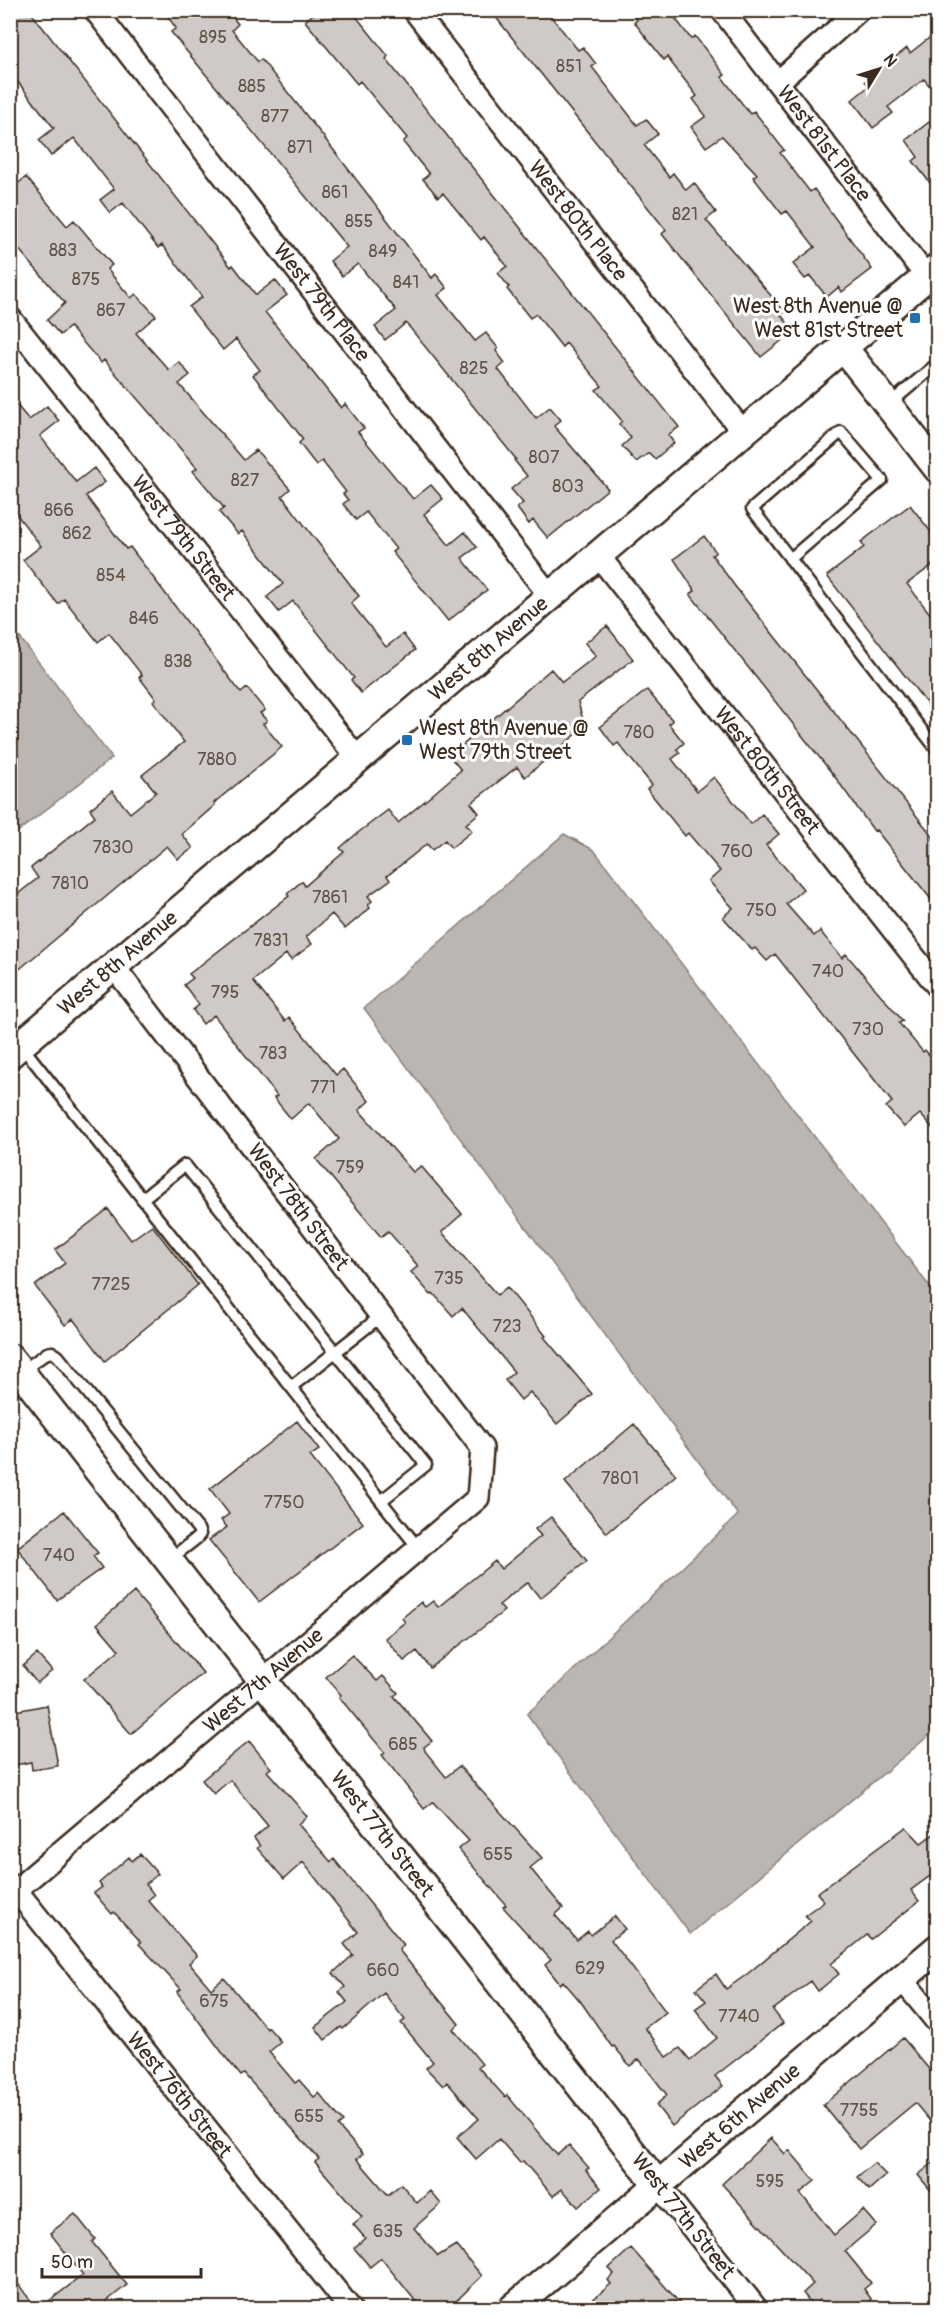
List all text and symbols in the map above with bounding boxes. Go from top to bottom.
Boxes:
house number: 895 [199,26,227,49]
north arrow [849,39,909,99]
text: N [879,50,901,71]
house number: 851 [556,55,582,78]
house number: 885 [238,75,266,98]
street label: West 81st Place [771,80,878,207]
house number: 877 [261,105,290,128]
house number: 871 [287,136,313,159]
street label: West 80th Place [523,155,634,287]
house number: 861 [322,181,348,204]
house number: 821 [672,203,698,226]
house number: 855 [345,210,373,233]
street label: West 79th Place [267,238,377,367]
house number: 883 [49,239,77,262]
house number: 849 [369,240,397,263]
house number: 875 [72,268,100,291]
house number: 841 [393,271,419,294]
place label: West 8th Avenue @ West 81st Street [733,293,904,344]
house number: 867 [97,299,126,322]
marker: West 8th Avenue @ West 81st Street [908,311,922,325]
house number: 825 [460,357,488,380]
house number: 807 [529,446,560,469]
house number: 827 [231,469,260,492]
street label: West 79th Street [126,470,242,606]
house number: 803 [552,475,584,498]
house number: 866 [44,499,74,522]
house number: 862 [62,522,92,545]
house number: 854 [96,564,126,587]
street label: West 8th Avenue [423,590,554,707]
house number: 846 [129,607,159,630]
house number: 838 [164,650,192,673]
street label: West 80th Street [709,701,826,840]
place label: West 8th Avenue @ West 79th Street [419,715,589,766]
house number: 780 [624,721,654,744]
marker: West 8th Avenue @ West 79th Street [400,733,414,747]
house number: 7880 [197,748,237,771]
house number: 7830 [93,836,133,859]
house number: 760 [721,840,753,863]
house number: 7810 [51,872,89,895]
house number: 7861 [312,886,348,909]
house number: 750 [745,899,777,922]
street label: West 8th Avenue [52,904,183,1021]
house number: 7831 [253,929,289,952]
house number: 740 [812,960,844,983]
house number: 795 [211,981,239,1004]
house number: 730 [852,1018,884,1041]
house number: 783 [259,1042,287,1065]
house number: 771 [310,1076,336,1099]
street label: West 78th Street [241,1138,355,1276]
house number: 759 [336,1156,364,1179]
house number: 735 [434,1267,464,1290]
house number: 7725 [92,1273,130,1296]
house number: 723 [492,1315,522,1338]
house number: 7801 [601,1467,639,1490]
house number: 7750 [263,1491,305,1514]
house number: 740 [43,1544,75,1567]
street label: West 7th Avenue [198,1621,329,1739]
house number: 685 [388,1733,418,1756]
street label: West 77th Street [325,1765,441,1902]
house number: 655 [483,1843,513,1866]
house number: 629 [575,1957,605,1980]
house number: 660 [366,1959,400,1982]
house number: 675 [199,1990,229,2013]
house number: 7740 [718,2005,760,2028]
street label: West 76th Street [121,2026,238,2164]
street label: West 6th Avenue [674,2057,806,2175]
house number: 7755 [840,2099,878,2122]
house number: 655 [294,2105,324,2128]
street label: West 77th Street [625,2148,741,2285]
house number: 595 [756,2170,784,2193]
house number: 635 [373,2220,403,2243]
scale bar [42,2241,201,2279]
text: 50 m [51,2251,93,2274]

